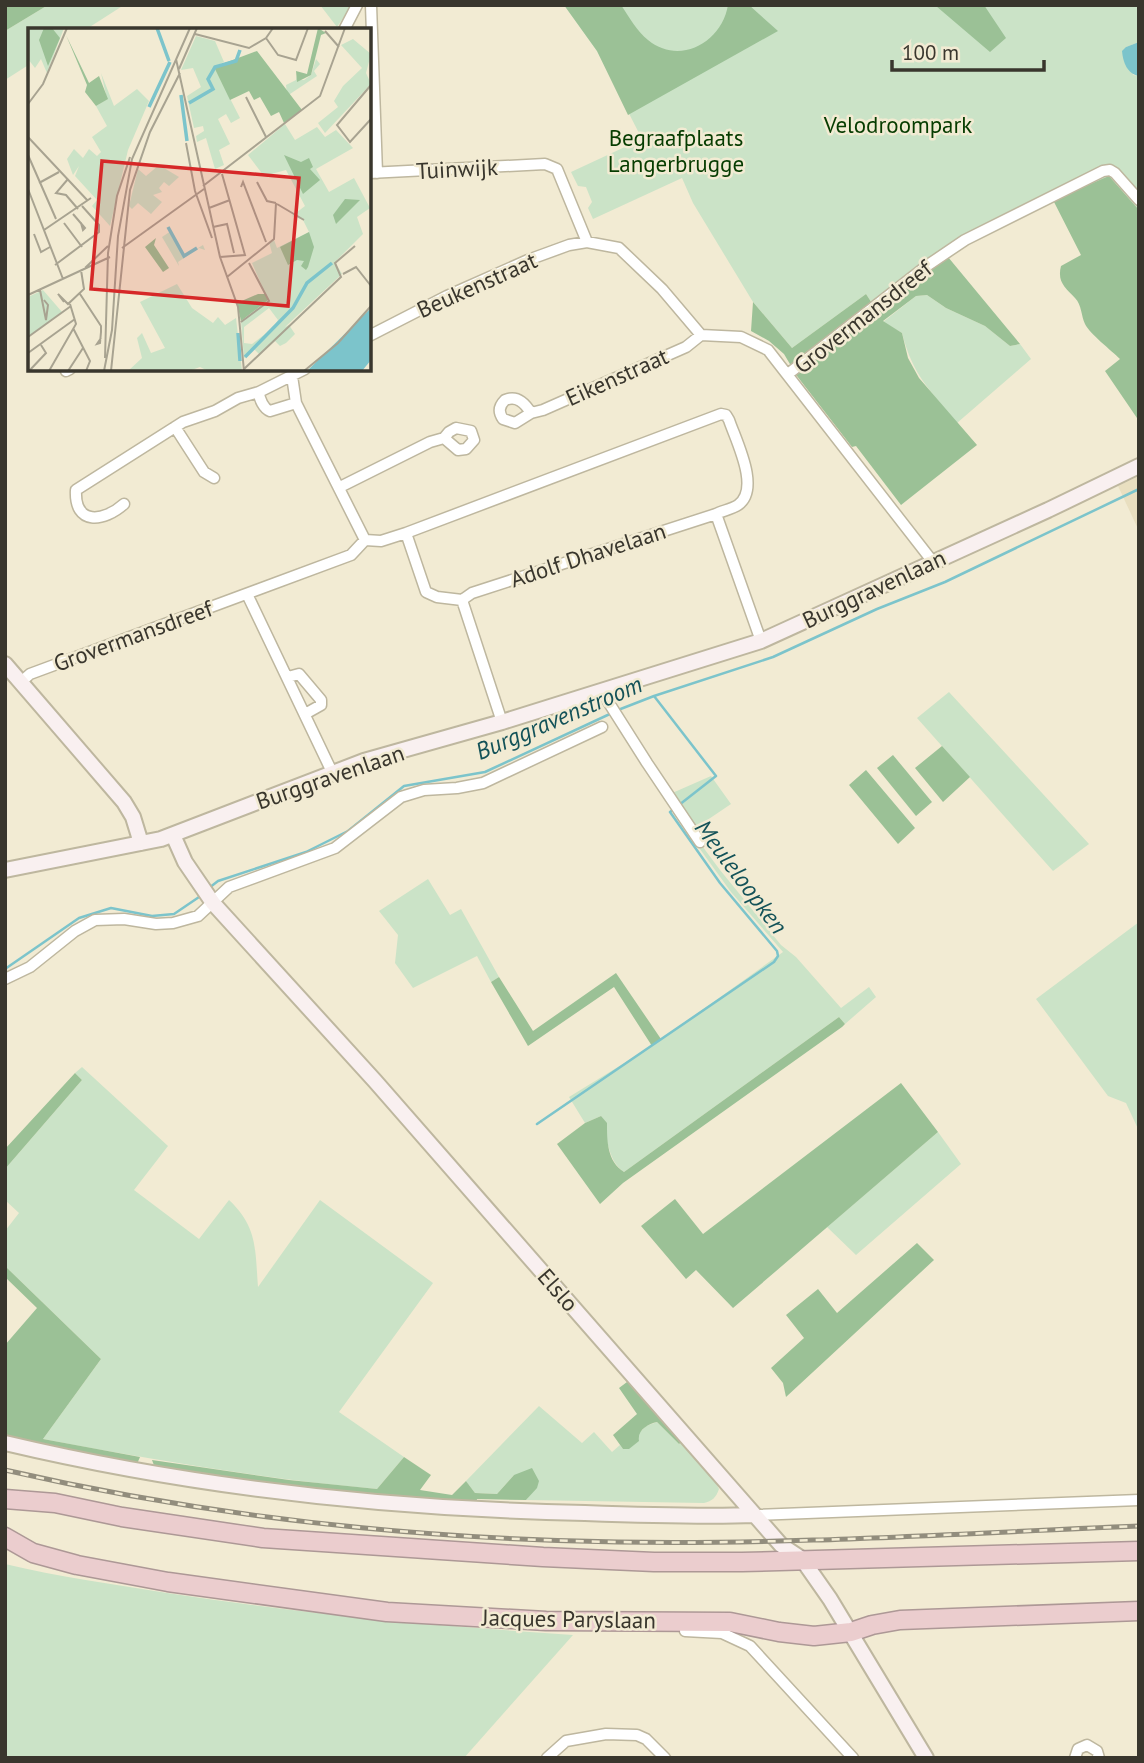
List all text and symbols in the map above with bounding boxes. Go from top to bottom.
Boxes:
inset map [28,28,371,371]
scale bar [892,28,1044,72]
text: 100 m [902,39,959,66]
park label: Velodroompark [823,110,972,139]
park label: Begraafplaats Langerbrugge [608,123,744,178]
street label: Tuinwijk [415,152,499,185]
street label: Beukenstraat [412,245,542,324]
street label: Grovermansdreef [788,253,939,380]
street label: Eikenstraat [561,341,673,412]
street label: Adolf Dhavelaan [506,516,669,593]
street label: Burggravenlaan [798,543,950,634]
street label: Grovermansdreef [49,593,218,678]
water label: Burggravenstroom [471,668,647,767]
street label: Burggravenlaan [252,738,408,815]
water label: Meuleloopken [688,813,795,940]
street label: Elslo [532,1262,585,1317]
street label: Jacques Paryslaan [481,1602,656,1635]

